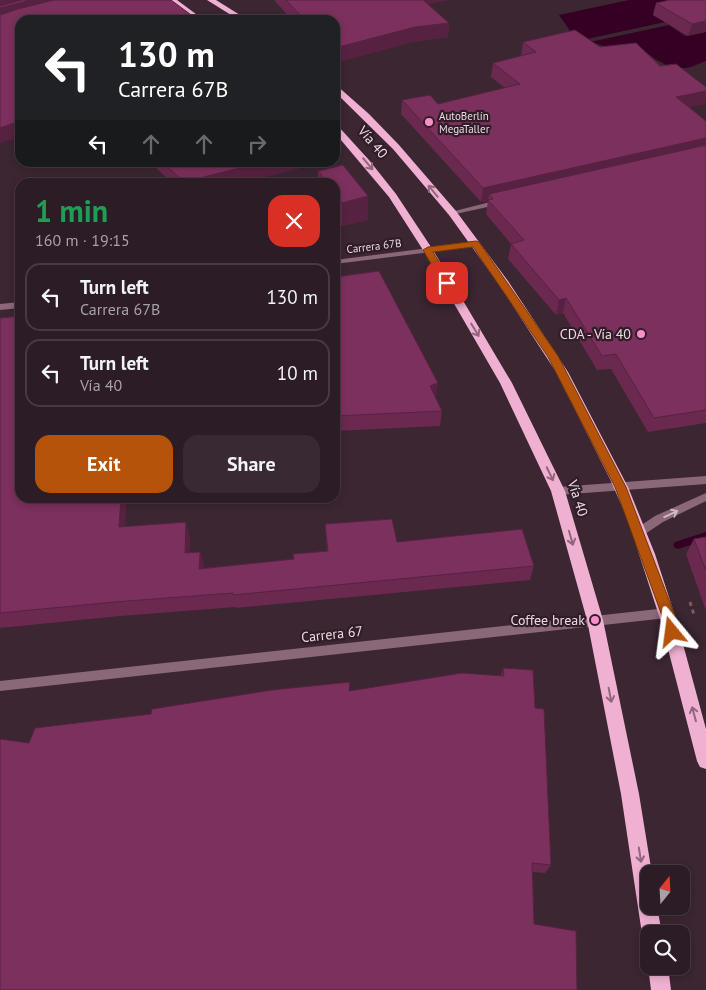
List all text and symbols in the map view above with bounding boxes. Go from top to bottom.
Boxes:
text: 130 m [118,31,215,77]
icon: left [35,35,100,100]
text: Carrera 67B [118,75,228,103]
place label: AutoBerlín MegaTaller [439,109,490,136]
marker: AutoBerlín MegaTaller [423,116,435,128]
street label: Vía 40 [353,121,392,162]
icon: left [84,130,112,158]
icon: ahead [137,130,165,158]
icon: ahead [190,130,218,158]
icon: right [243,130,271,158]
one-way arrow [362,158,373,171]
one-way arrow [427,185,438,198]
text: 1 min [35,191,108,230]
button: close [268,195,320,247]
text: 160 m · 19:15 [35,230,130,250]
street label: Carrera 67B [346,236,402,256]
pin [426,262,468,304]
icon: arrive [433,269,461,297]
text: Turn left [80,275,149,299]
icon: left [37,283,65,311]
text: 130 m [266,285,318,309]
text: Carrera 67B [80,299,160,319]
one-way arrow [470,322,480,337]
place label: CDA - Vía 40 [560,325,631,343]
marker: CDA - Vía 40 [635,328,647,340]
text: Turn left [80,351,149,375]
icon: left [37,359,65,387]
text: 10 m [277,361,318,385]
text: Vía 40 [80,375,122,395]
button: Exit [35,435,173,493]
button: Share [183,435,320,493]
one-way arrow [546,466,555,481]
street label: Vía 40 [563,477,592,519]
one-way arrow [663,508,678,518]
one-way arrow [567,529,577,545]
position arrow [645,605,697,657]
place label: Coffee break [510,611,585,629]
marker: Coffee break [589,614,601,626]
street label: Carrera 67 [300,622,364,646]
one-way arrow [606,687,615,703]
one-way arrow [689,706,698,722]
one-way arrow [635,847,645,863]
north arrow [640,865,690,915]
map controls [640,865,690,975]
button: search [640,925,690,975]

